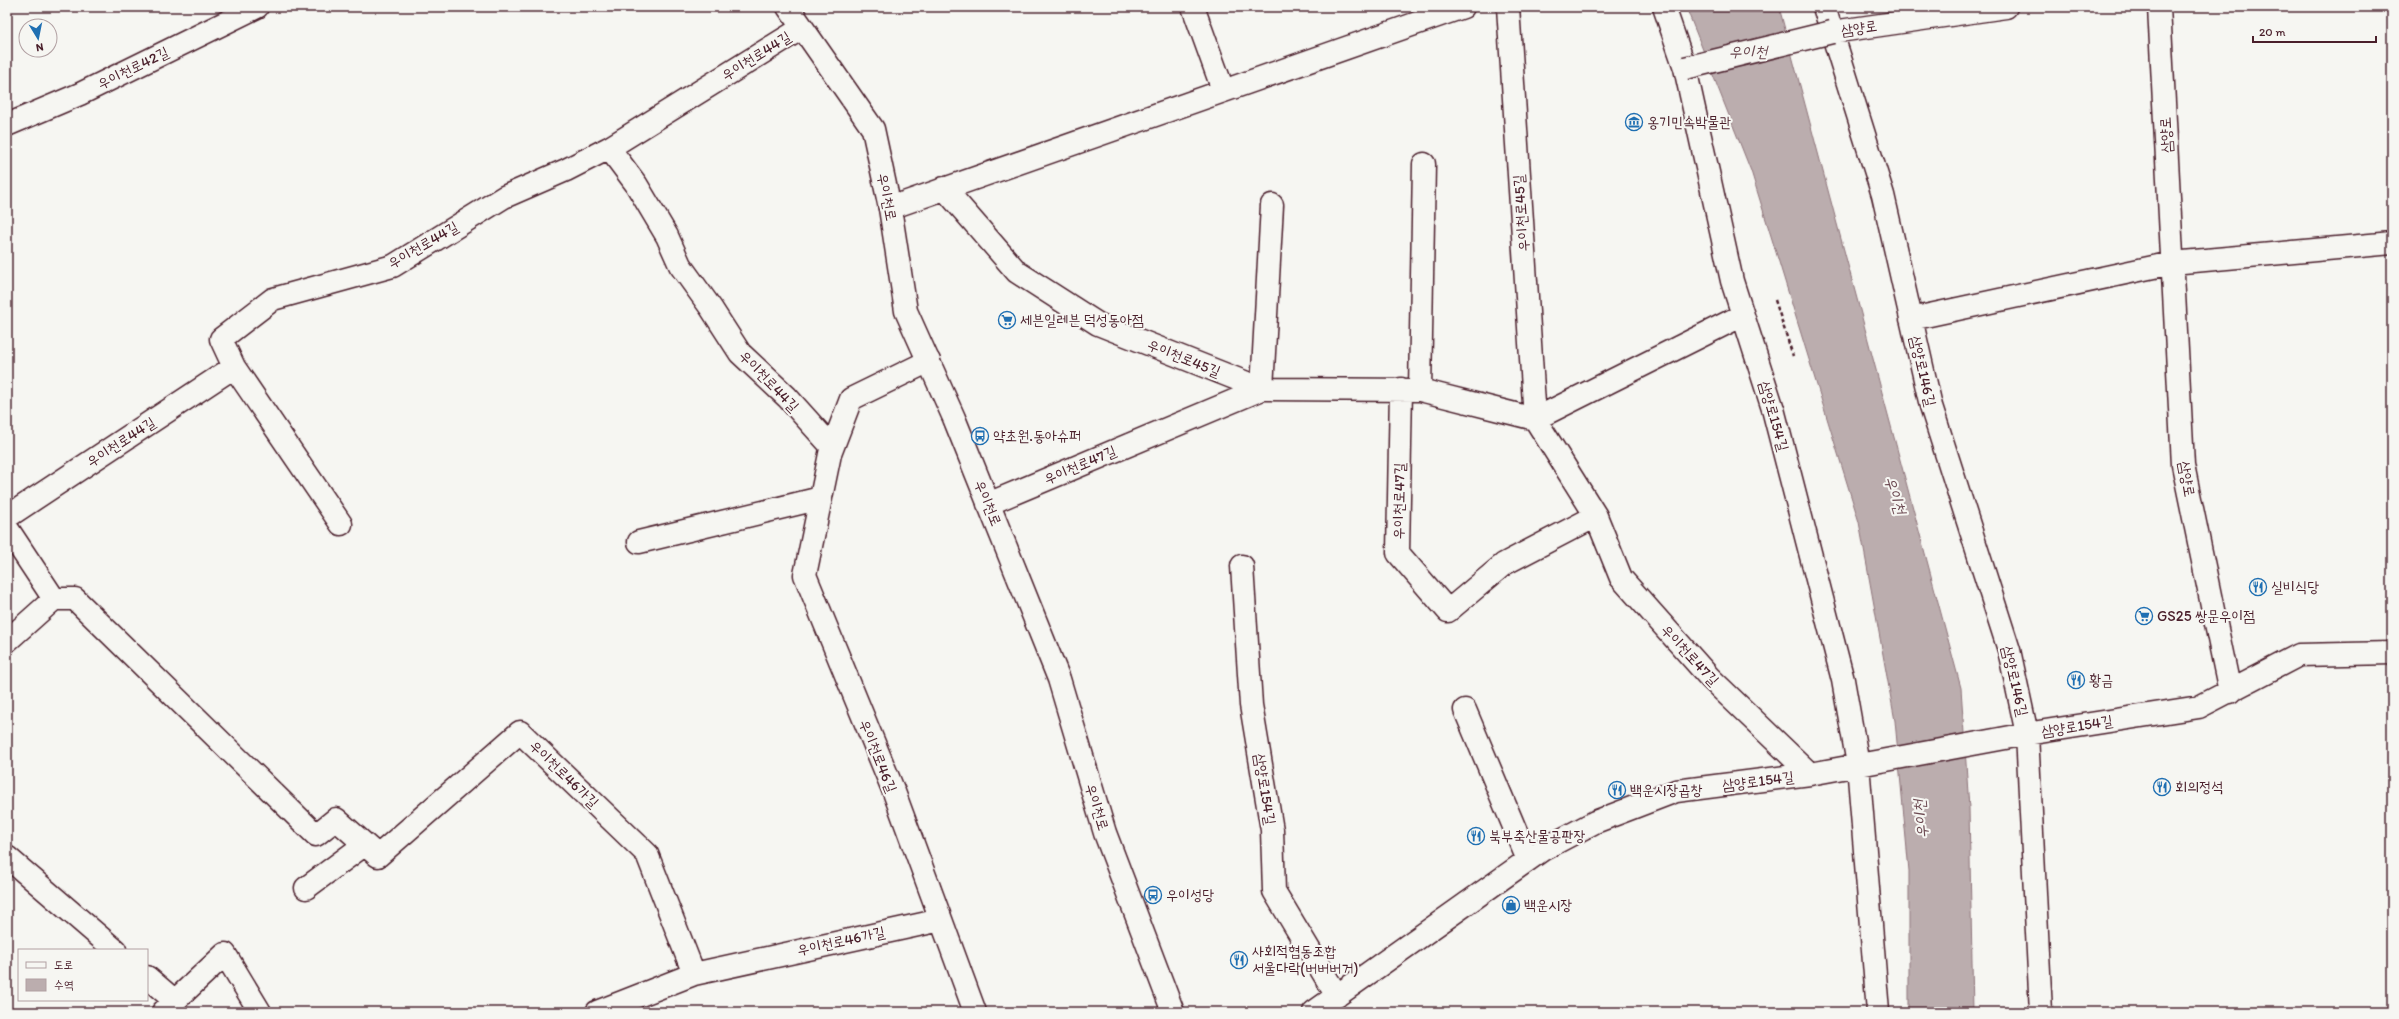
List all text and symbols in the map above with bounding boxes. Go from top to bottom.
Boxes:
street label: 삼양로 [1840,17,1878,39]
north arrow [18,18,58,58]
scale bar [2253,18,2376,44]
text: 20 m [2259,25,2286,39]
street label: 우이천로44길 [718,28,794,84]
text: N [35,40,44,54]
water label: 우이천 [1729,42,1769,61]
street label: 우이천로42길 [94,43,172,93]
museum icon: 옹기민속박물관 [1624,112,1644,132]
place label: 옹기민속박물관 [1647,113,1732,131]
street label: 삼양로 [2156,116,2176,154]
street label: 우이천로 [874,172,900,222]
street label: 우이천로45길 [1509,174,1533,252]
street label: 우이천로44길 [385,218,461,272]
supermarket icon: 세븐일레븐 덕성동아점 [997,310,1017,330]
place label: 세븐일레븐 덕성동아점 [1020,311,1144,329]
street label: 삼양로146길 [1906,334,1940,408]
street label: 우이천로45길 [1145,335,1223,381]
street label: 우이천로44길 [735,347,803,415]
street label: 삼양로154길 [1755,379,1793,453]
street label: 우이천로44길 [83,413,159,471]
bus stop icon: 약초원.동아슈퍼 [970,426,990,446]
place label: 약초원.동아슈퍼 [993,427,1081,445]
street label: 우이천로47길 [1041,442,1119,488]
street label: 삼양로 [2175,460,2199,498]
street label: 우이천로47길 [1389,462,1409,540]
water label: 우이천 [1881,474,1911,518]
street label: 우이천로 [971,477,1005,529]
restaurant icon: 실비식당 [2248,577,2268,597]
place label: 실비식당 [2271,578,2319,596]
supermarket icon: GS25 쌍문우이점 [2134,606,2154,626]
place label: GS25 쌍문우이점 [2157,607,2255,625]
street label: 우이천로47길 [1657,621,1723,689]
street label: 삼양로146길 [1998,644,2032,718]
restaurant icon: 황금 [2066,670,2086,690]
place label: 황금 [2089,671,2113,689]
street label: 삼양로154길 [2040,711,2114,741]
street label: 우이천로46길 [855,717,901,795]
street label: 우이천로46가길 [526,736,602,812]
street label: 삼양로154길 [1250,752,1280,826]
street label: 삼양로154길 [1721,768,1795,794]
restaurant icon: 회의정석 [2152,777,2172,797]
place label: 회의정석 [2175,778,2223,796]
restaurant icon: 백운시장곱창 [1607,780,1627,800]
street label: 우이천로 [1081,781,1113,833]
place label: 백운시장곱창 [1630,781,1702,799]
water label: 우이천 [1909,797,1932,839]
restaurant icon: 북부축산물공판장 [1466,826,1486,846]
place label: 북부축산물공판장 [1489,827,1586,845]
bus stop icon: 우이성당 [1143,885,1163,905]
place label: 우이성당 [1166,886,1214,904]
shop icon: 백운시장 [1501,895,1521,915]
place label: 백운시장 [1524,896,1572,914]
street label: 우이천로46가길 [795,923,887,959]
place label: 사회적협동조합 서울다락(버버버거) [1252,942,1358,977]
legend [18,949,148,1001]
restaurant icon: 사회적협동조합 서울다락(버버버거) [1229,950,1249,970]
text: 도로 [54,958,73,972]
text: 수역 [54,978,74,992]

